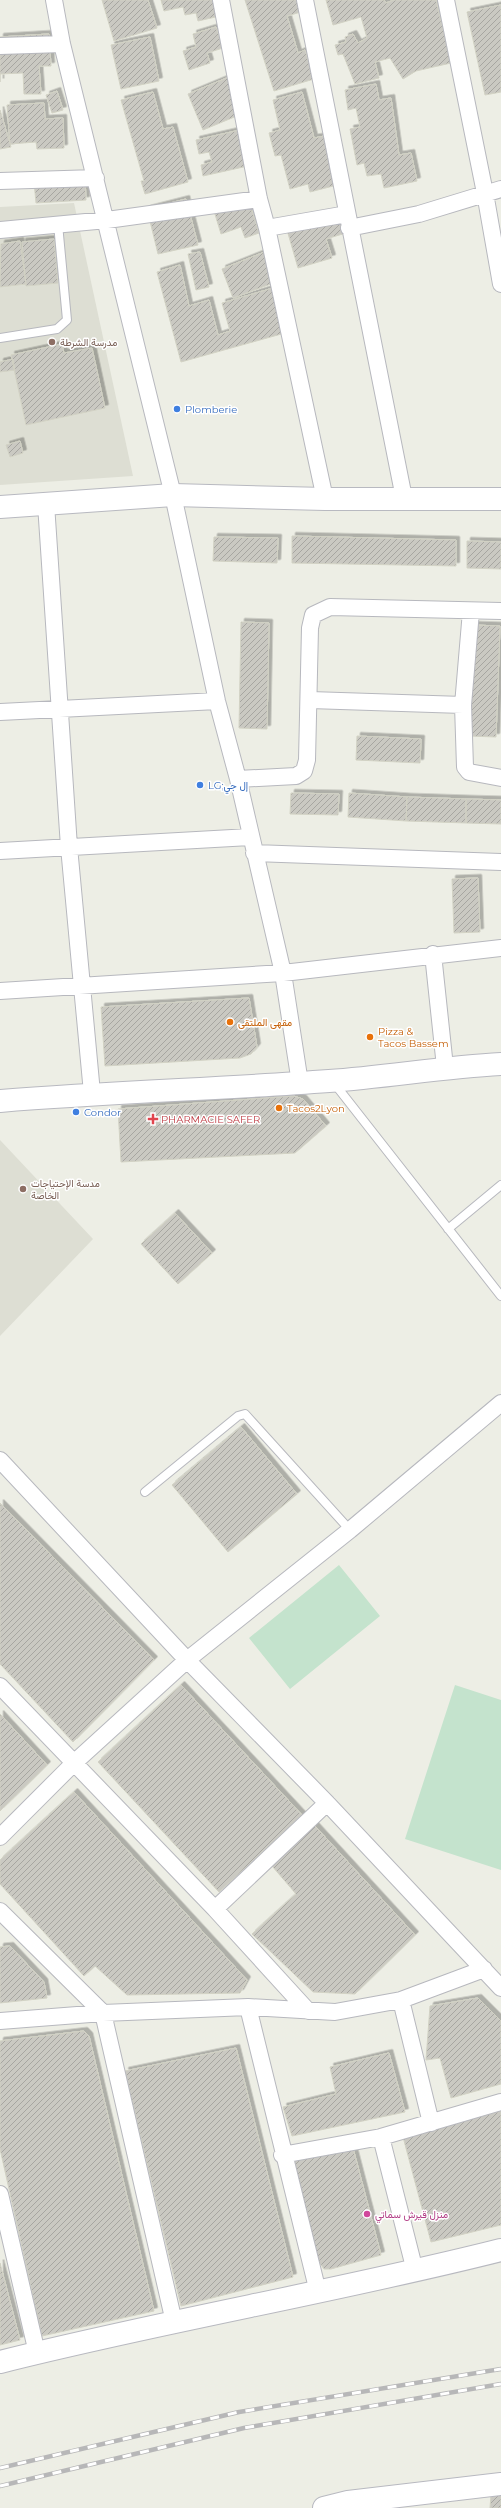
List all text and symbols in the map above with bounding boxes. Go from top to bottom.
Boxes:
place label: مدرسة الشرطة [60,336,117,349]
marker: مدرسة الشرطة [47,337,57,347]
place label: Plomberie [185,403,237,416]
marker: Plomberie [172,404,182,414]
place label: LG;إل جي [208,779,249,794]
marker: LG;إل جي [195,780,205,790]
place label: مقهى الملتقى [238,1016,292,1029]
marker: مقهى الملتقى [225,1017,235,1027]
place label: Pizza & Tacos Bassem [378,1025,449,1050]
marker: Pizza & Tacos Bassem [365,1032,375,1042]
place label: Tacos2Lyon [287,1102,345,1115]
marker: Tacos2Lyon [274,1103,284,1113]
place label: Condor [84,1106,121,1119]
marker: Condor [71,1107,81,1117]
place label: PHARMACIE SAFER [161,1113,260,1126]
marker: PHARMACIE SAFER [148,1114,158,1124]
place label: مدسة الإحتياجات الخاصة [31,1177,100,1202]
marker: مدسة الإحتياجات الخاصة [18,1184,28,1194]
place label: منزل قيرش سماتي [375,2208,448,2223]
marker: منزل قيرش سماتي [362,2209,372,2219]

